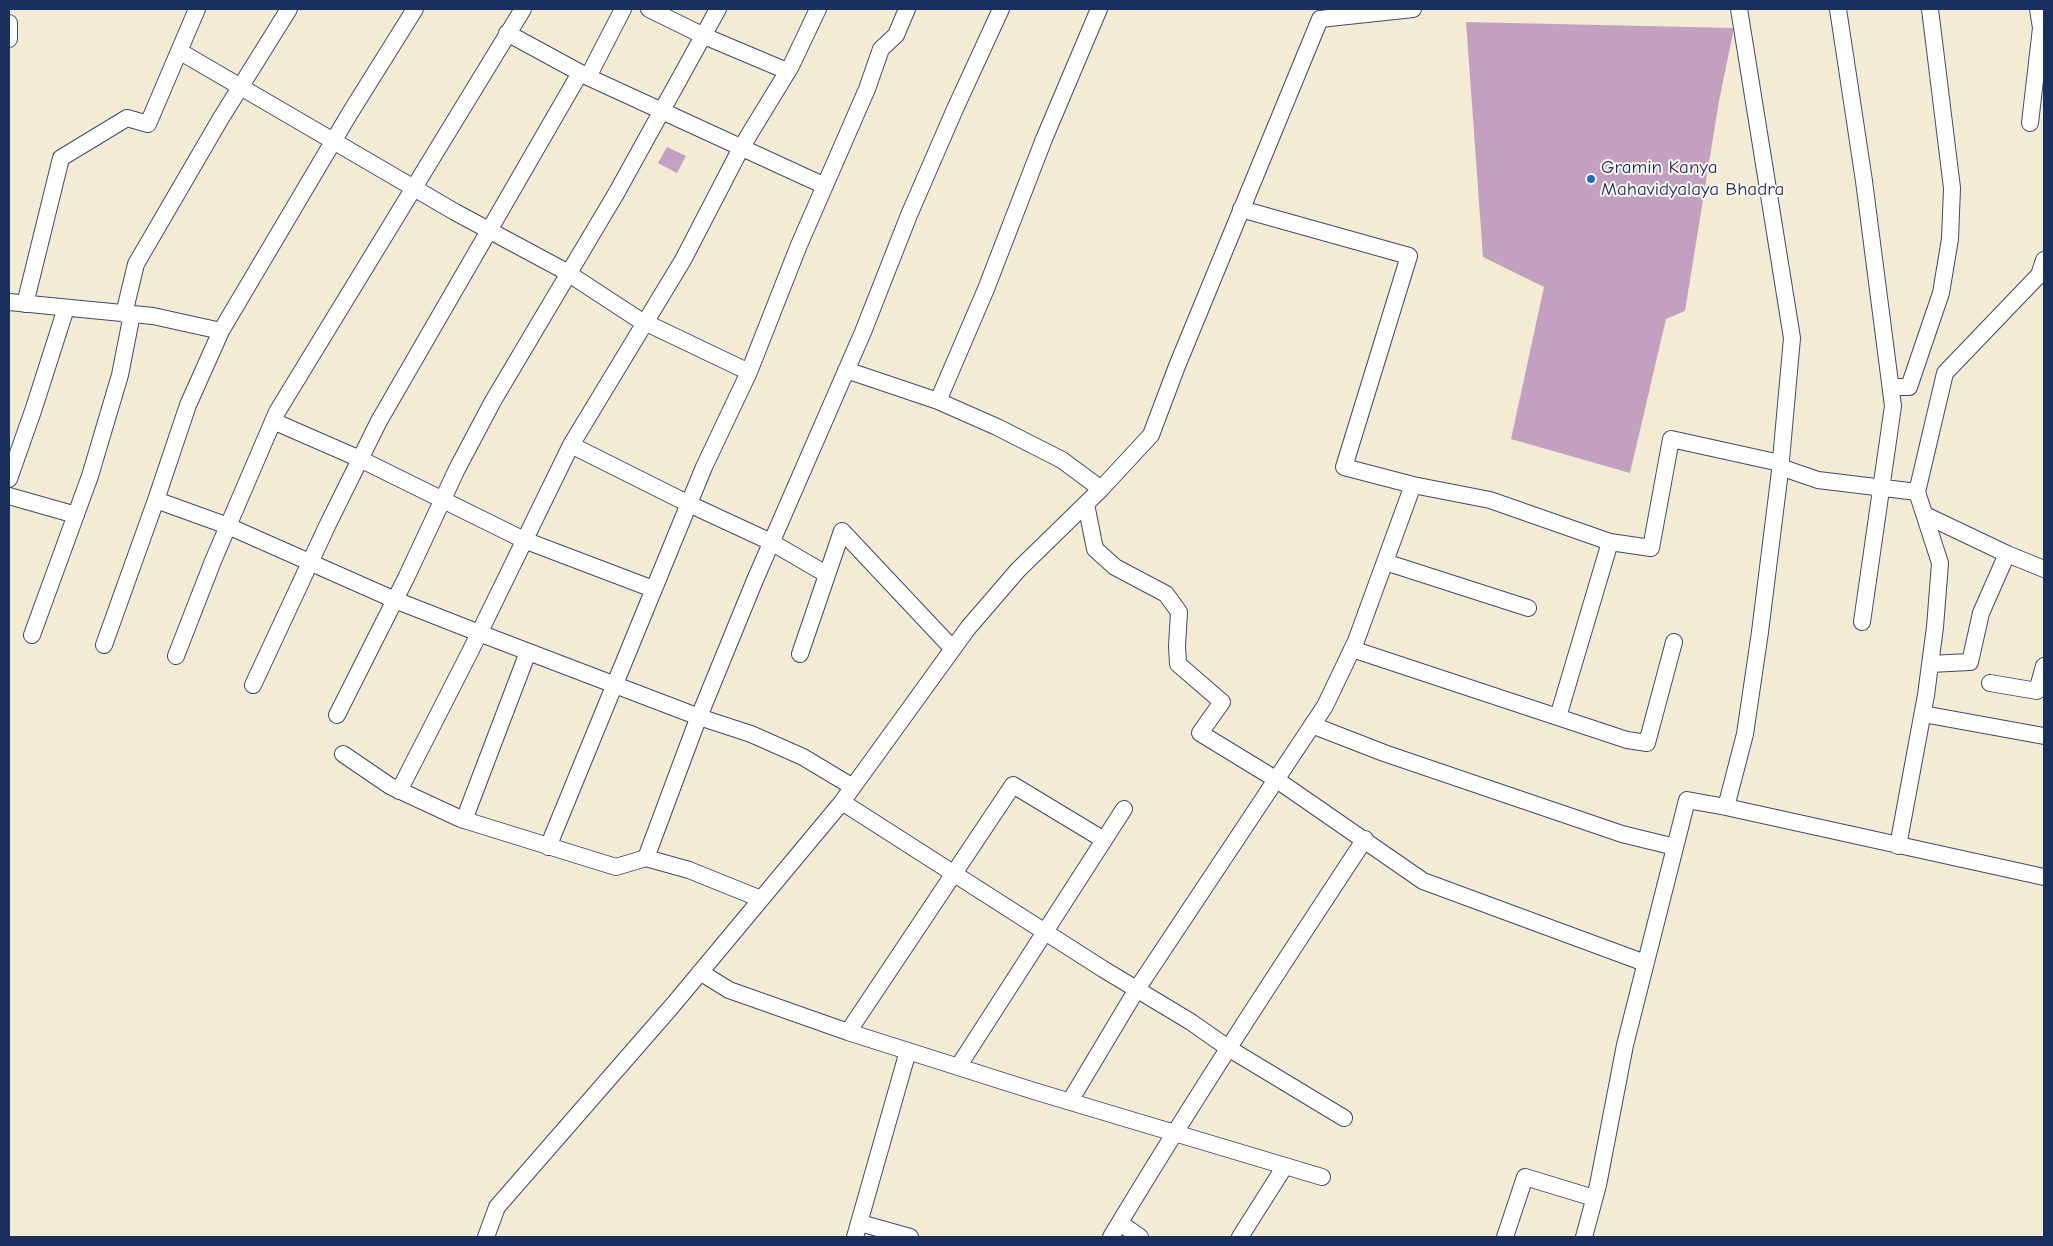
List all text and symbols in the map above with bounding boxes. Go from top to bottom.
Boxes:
place label: Gramin Kanya Mahavidyalaya Bhadra [1601,157,1784,201]
marker: Gramin Kanya Mahavidyalaya Bhadra [1585,173,1597,185]

